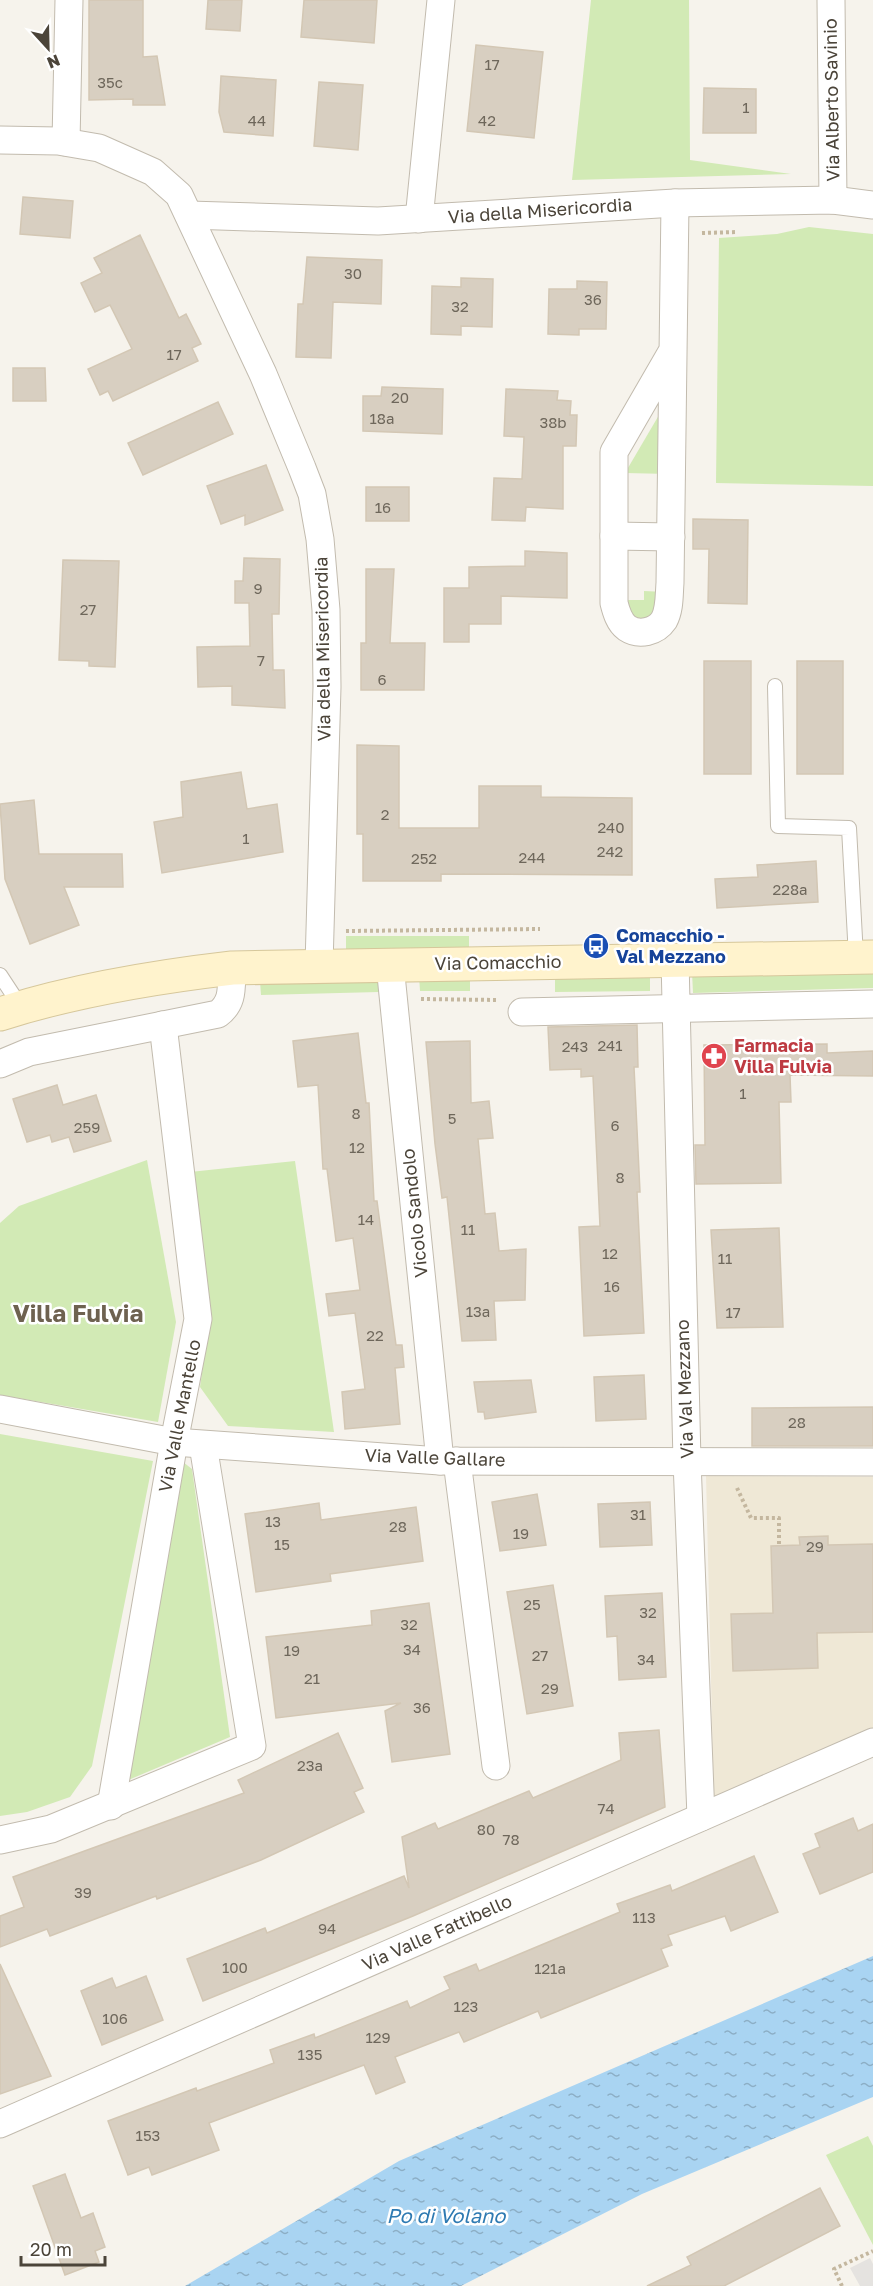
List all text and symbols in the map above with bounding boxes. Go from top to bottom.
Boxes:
north arrow [18,18,78,78]
street label: Via Alberto Savinio [819,18,843,182]
text: N [44,50,63,73]
house number: 17 [484,55,500,73]
house number: 35c [97,73,123,91]
house number: 1 [742,98,750,116]
house number: 44 [248,111,266,129]
house number: 42 [478,111,496,129]
street label: Via della Misericordia [447,193,633,227]
house number: 30 [344,264,362,282]
house number: 36 [584,290,602,308]
house number: 32 [451,297,469,315]
house number: 17 [166,345,182,363]
house number: 20 [391,388,409,406]
house number: 18a [370,409,394,427]
house number: 38b [539,413,567,431]
house number: 16 [375,498,391,516]
street label: Via della Misericordia [309,556,335,742]
house number: 9 [253,579,263,597]
house number: 27 [80,600,96,618]
house number: 7 [257,651,265,669]
house number: 6 [377,670,387,688]
house number: 2 [381,805,389,823]
house number: 240 [597,818,625,836]
house number: 1 [242,829,250,847]
house number: 242 [597,842,623,860]
house number: 244 [518,848,546,866]
house number: 252 [411,849,437,867]
house number: 228a [772,880,808,898]
place label: Comacchio - Val Mezzano [616,924,726,967]
bus stop icon: Comacchio - Val Mezzano [581,931,611,961]
street label: Via Comacchio [434,950,562,974]
place label: Farmacia Villa Fulvia [734,1034,832,1077]
house number: 241 [597,1036,623,1054]
house number: 243 [562,1037,588,1055]
pharmacy icon: Farmacia Villa Fulvia [699,1041,729,1071]
house number: 1 [739,1084,747,1102]
house number: 8 [351,1104,361,1122]
house number: 5 [448,1109,456,1127]
house number: 6 [610,1116,620,1134]
house number: 259 [74,1118,100,1136]
house number: 12 [349,1138,365,1156]
street label: Vicolo Sandolo [396,1148,432,1279]
house number: 8 [615,1168,625,1186]
house number: 14 [358,1210,374,1228]
house number: 11 [461,1220,475,1238]
house number: 12 [602,1244,618,1262]
house number: 11 [718,1249,732,1267]
house number: 16 [604,1277,620,1295]
district label: Villa Fulvia [13,1298,143,1327]
house number: 13a [466,1302,490,1320]
house number: 17 [725,1303,741,1321]
street label: Via Val Mezzano [671,1319,697,1459]
house number: 22 [366,1326,384,1344]
street label: Via Valle Mantello [153,1337,205,1494]
house number: 28 [788,1413,806,1431]
street label: Via Valle Gallare [364,1444,506,1470]
house number: 31 [630,1505,646,1523]
house number: 13 [265,1512,281,1530]
house number: 28 [389,1517,407,1535]
house number: 19 [513,1524,529,1542]
house number: 15 [274,1535,290,1553]
house number: 29 [806,1537,824,1555]
house number: 25 [523,1595,541,1613]
house number: 32 [639,1603,657,1621]
house number: 32 [400,1615,418,1633]
house number: 34 [403,1640,421,1658]
house number: 19 [284,1641,300,1659]
house number: 27 [532,1646,548,1664]
house number: 34 [637,1650,655,1668]
house number: 21 [304,1669,320,1687]
house number: 29 [541,1679,559,1697]
house number: 36 [413,1698,431,1716]
house number: 23a [297,1756,323,1774]
house number: 74 [597,1799,615,1817]
house number: 80 [477,1820,495,1838]
house number: 78 [502,1830,520,1848]
house number: 39 [74,1883,92,1901]
street label: Via Valle Fattibello [358,1889,515,1975]
house number: 113 [632,1908,656,1926]
house number: 94 [318,1919,336,1937]
house number: 100 [222,1958,248,1976]
house number: 121a [534,1959,566,1977]
house number: 123 [454,1997,478,2015]
house number: 106 [102,2009,128,2027]
house number: 129 [365,2028,391,2046]
house number: 135 [298,2045,322,2063]
house number: 153 [136,2126,160,2144]
water label: Po di Volano [387,2203,506,2227]
scale bar [21,2229,105,2267]
text: 20 m [30,2238,72,2260]

